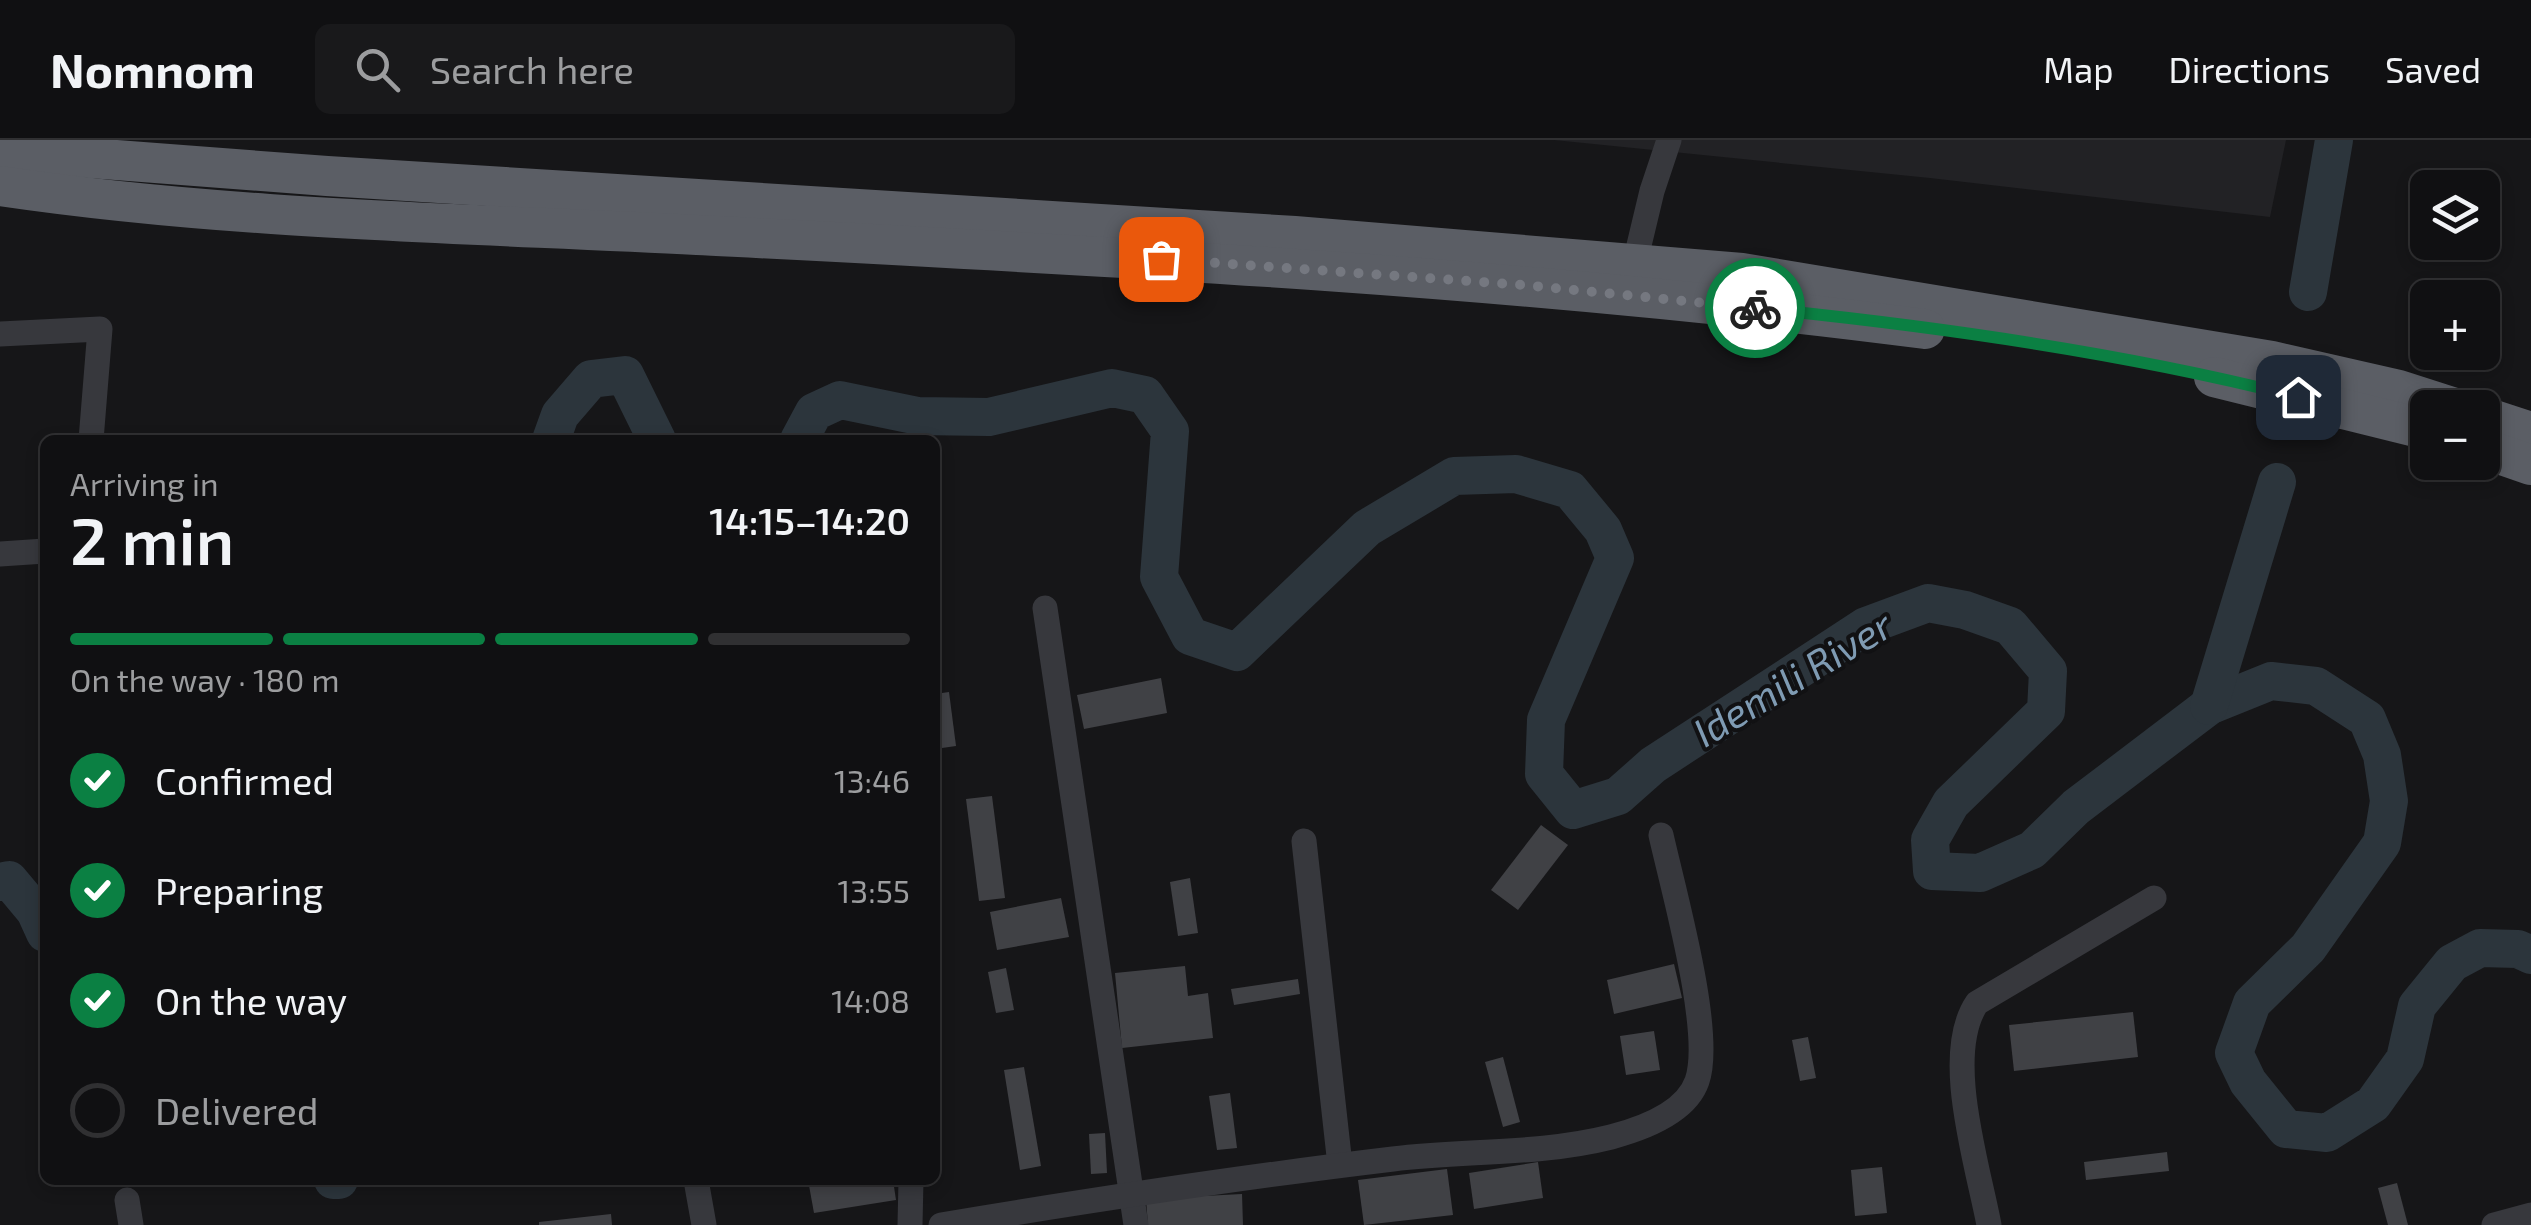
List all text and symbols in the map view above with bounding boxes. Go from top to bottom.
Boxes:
search box [315,24,1015,114]
text: Nomnom [50,40,255,98]
icon: search [350,42,405,97]
text: Search here [430,46,634,92]
text: Map [2043,48,2114,90]
text: Directions [2169,48,2330,90]
text: Saved [2385,48,2481,90]
map controls [2410,170,2500,480]
button: layers [2410,170,2500,260]
pin [1119,217,1204,302]
icon: bag [1134,232,1189,287]
courier [1705,258,1805,358]
button: + [2410,280,2500,370]
icon: bike [1728,281,1783,336]
pin [2256,355,2341,440]
icon: home [2271,370,2326,425]
button: − [2410,390,2500,480]
text: Arriving in [70,464,219,502]
text: 14:15–14:20 [709,497,910,543]
text: 2 min [70,500,234,578]
water label: Idemili River [1684,599,1901,755]
text: On the way · 180 m [70,660,340,698]
icon: check [70,753,125,808]
text: Confirmed [155,757,334,803]
text: 13:46 [834,761,910,799]
icon: check [70,863,125,918]
text: Preparing [155,867,323,913]
text: 13:55 [838,871,910,909]
icon: check [70,973,125,1028]
text: On the way [155,977,347,1023]
text: 14:08 [831,981,910,1019]
text: Delivered [155,1087,319,1133]

